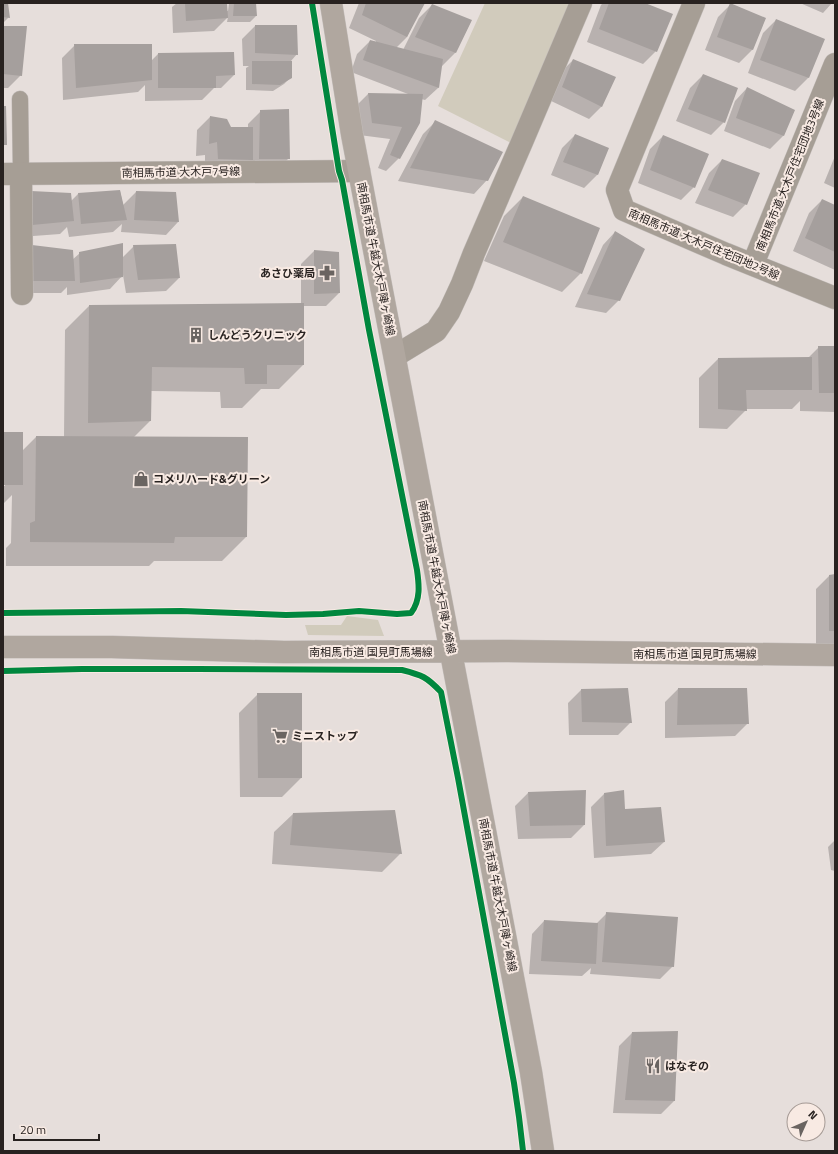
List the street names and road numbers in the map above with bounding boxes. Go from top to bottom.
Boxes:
street label: 南相馬市道 大木戸住宅団地3号線 [752,97,828,253]
street label: 南相馬市道 大木戸7号線 [122,163,240,181]
street label: 南相馬市道 牛越大木戸陣ヶ崎線 [353,181,399,337]
street label: 南相馬市道 大木戸住宅団地2号線 [626,205,782,283]
street label: 南相馬市道 牛越大木戸陣ヶ崎線 [414,499,460,655]
street label: 南相馬市道 国見町馬場線 [309,644,433,660]
street label: 南相馬市道 国見町馬場線 [633,646,757,662]
street label: 南相馬市道 牛越大木戸陣ヶ崎線 [475,817,521,973]

